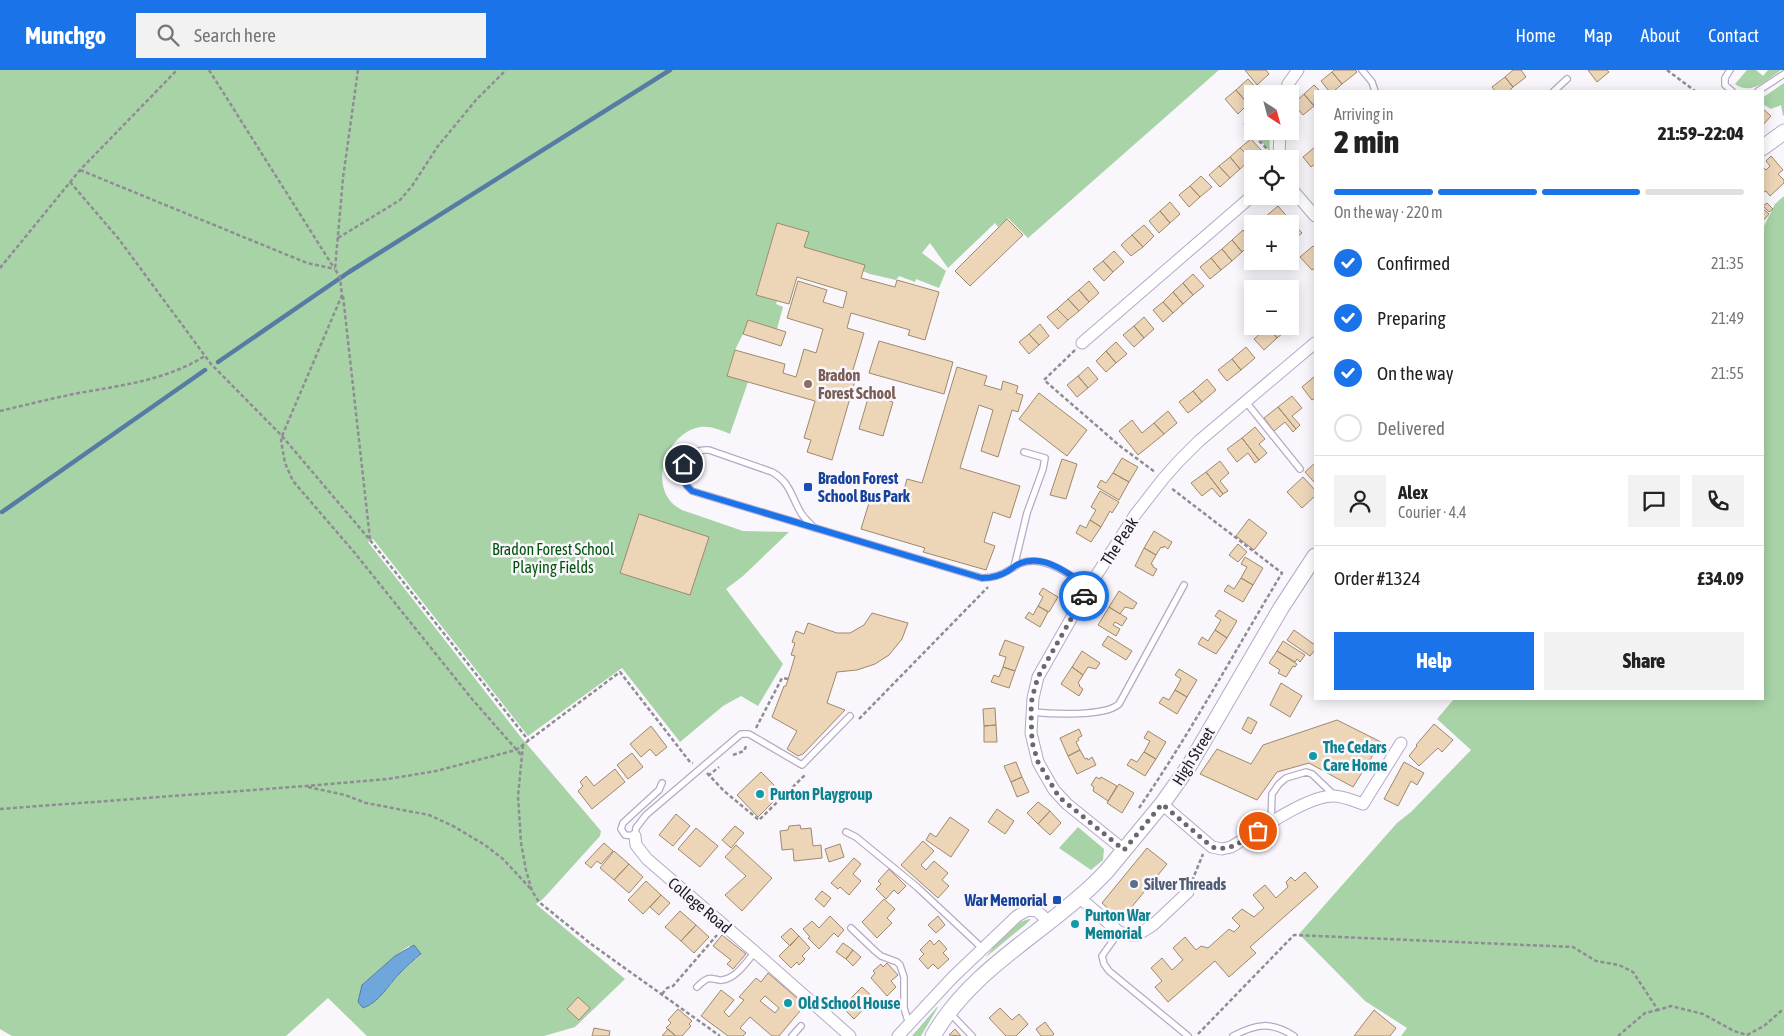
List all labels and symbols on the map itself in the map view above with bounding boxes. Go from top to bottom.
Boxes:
north arrow [1244,85,1299,140]
place label: Bradon Forest School [818,366,897,402]
marker: Bradon Forest School [802,378,814,390]
pin [663,443,705,485]
place label: Bradon Forest School Bus Park [818,469,911,505]
marker: Bradon Forest School Bus Park [802,481,814,493]
street label: The Peak [1097,514,1141,568]
park label: Bradon Forest School Playing Fields [492,540,615,577]
courier [1059,571,1109,621]
street label: High Street [1168,723,1219,789]
place label: The Cedars Care Home [1323,738,1387,774]
marker: The Cedars Care Home [1307,750,1319,762]
place label: Purton Playgroup [770,785,873,803]
marker: Purton Playgroup [754,788,766,800]
pin [1237,810,1279,852]
street label: College Road [664,873,735,937]
place label: Silver Threads [1144,875,1227,893]
marker: Silver Threads [1128,878,1140,890]
place label: War Memorial [963,891,1048,909]
marker: War Memorial [1051,894,1063,906]
place label: Purton War Memorial [1085,906,1151,942]
marker: Purton War Memorial [1069,918,1081,930]
place label: Old School House [798,994,901,1012]
marker: Old School House [782,997,794,1009]

